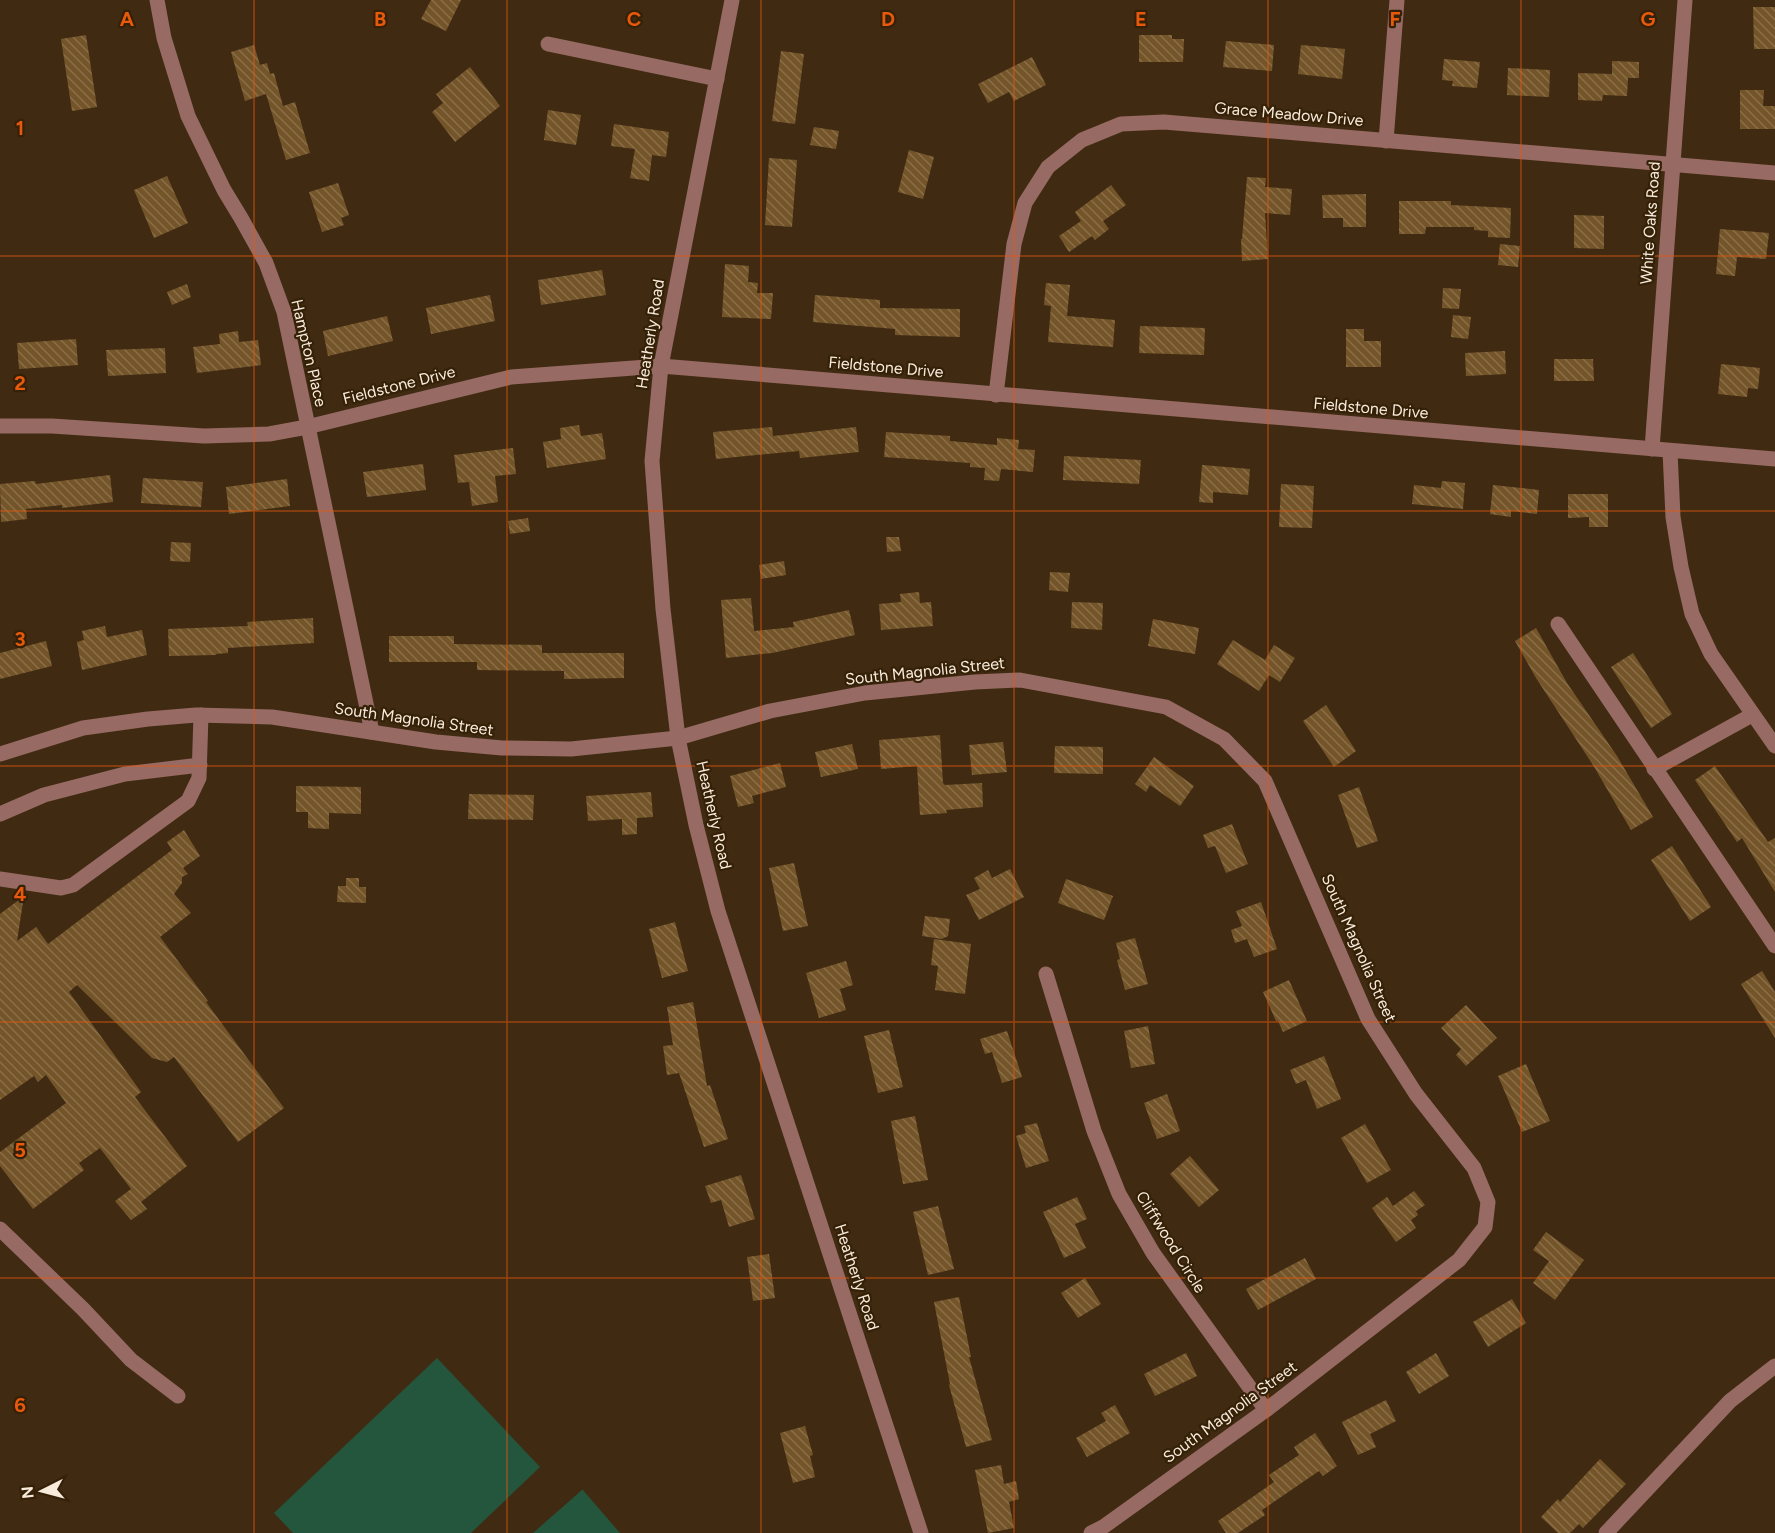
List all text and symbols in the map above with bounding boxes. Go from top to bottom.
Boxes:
text: A [120,7,135,31]
text: B [374,7,386,31]
text: C [627,7,641,31]
text: D [881,7,895,31]
text: E [1135,7,1147,31]
text: F [1389,7,1401,31]
text: G [1641,7,1656,31]
street label: Grace Meadow Drive [1214,98,1365,130]
text: 1 [16,116,24,140]
street label: White Oaks Road [1636,161,1664,285]
street label: Heatherly Road [632,278,668,390]
street label: Hampton Place [287,297,331,409]
street label: Fieldstone Drive [828,353,945,382]
street label: Fieldstone Drive [341,362,458,408]
text: 2 [14,371,26,395]
street label: Fieldstone Drive [1313,394,1430,423]
text: 3 [14,627,26,651]
street label: South Magnolia Street [844,653,1006,689]
street label: South Magnolia Street [333,698,495,740]
street label: Heatherly Road [692,759,736,871]
street label: South Magnolia Street [1318,871,1400,1025]
text: 4 [14,882,27,906]
text: 5 [14,1138,26,1162]
street label: Cliffwood Circle [1132,1188,1210,1297]
street label: Heatherly Road [831,1221,883,1333]
street label: South Magnolia Street [1160,1357,1300,1467]
text: 6 [14,1393,26,1417]
north arrow [12,1461,72,1521]
text: N [17,1485,38,1500]

